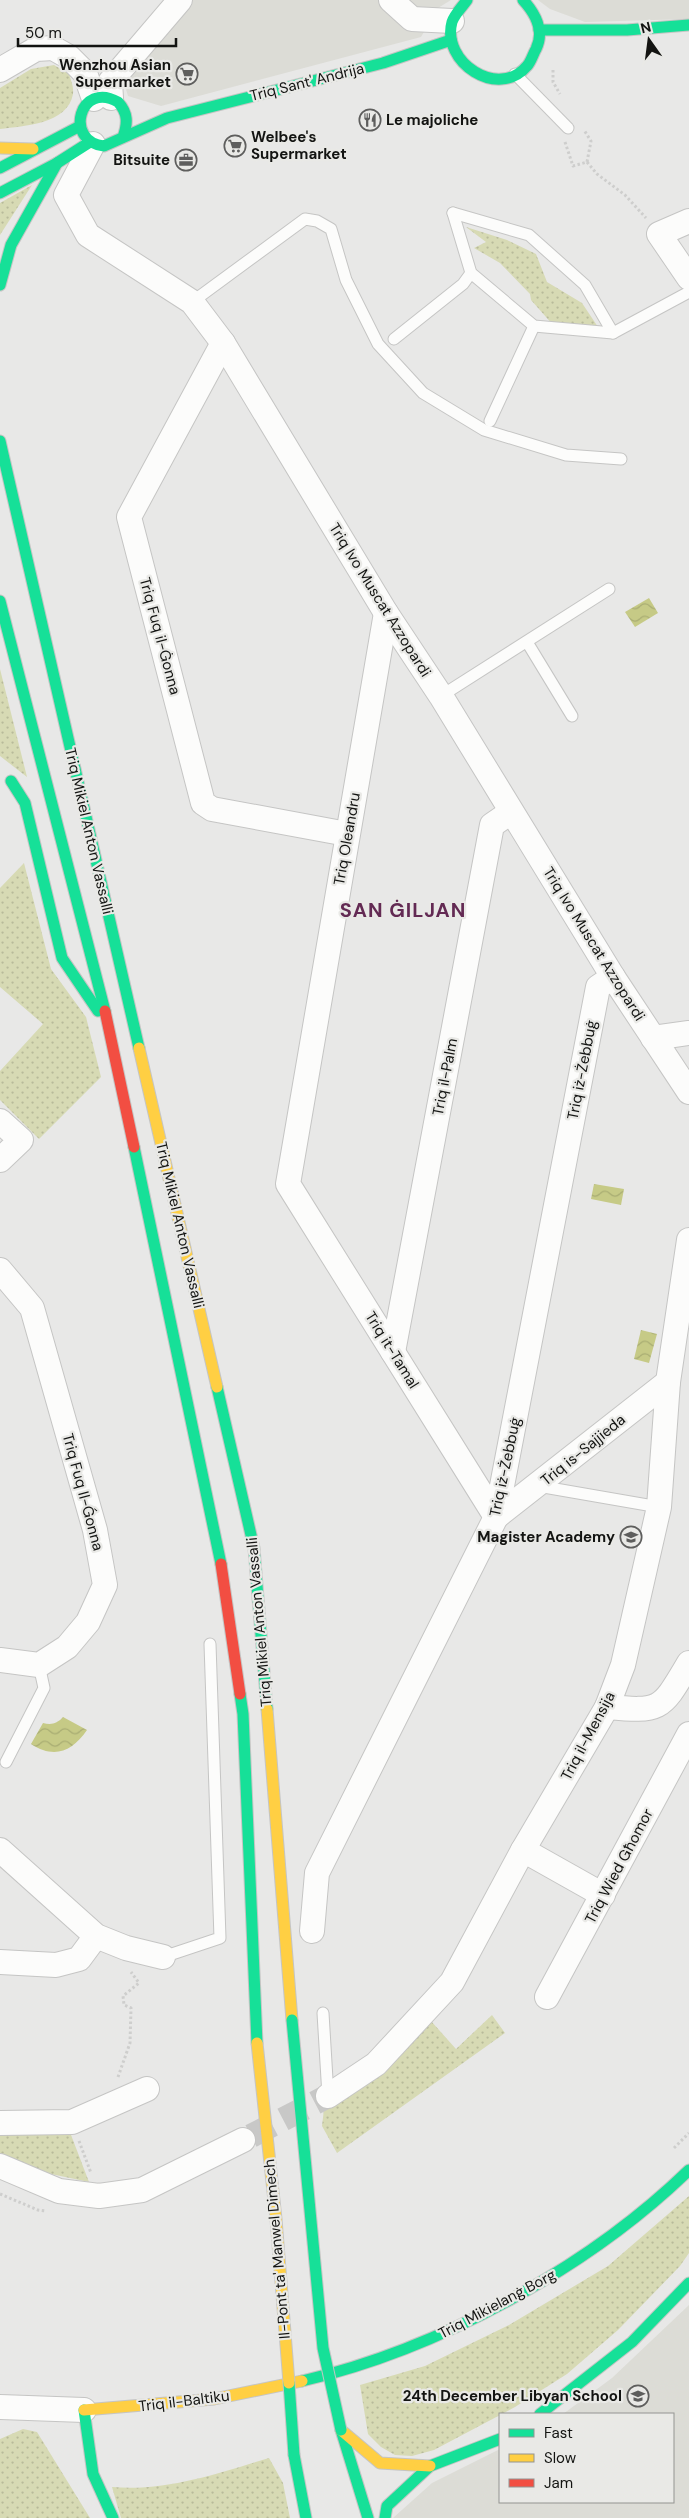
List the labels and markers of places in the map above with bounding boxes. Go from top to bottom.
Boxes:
place label: Wenzhou Asian Supermarket [59,55,171,92]
supermarket icon: Wenzhou Asian Supermarket [175,62,199,86]
restaurant icon: Le majoliche [358,108,382,132]
place label: Le majoliche [386,110,478,130]
place label: Welbee's Supermarket [251,127,347,164]
supermarket icon: Welbee's Supermarket [223,134,247,158]
office icon: Bitsuite [174,148,198,172]
place label: Bitsuite [113,150,170,170]
school or university icon: Magister Academy [619,1525,643,1549]
place label: Magister Academy [477,1527,615,1547]
school or university icon: 24th December Libyan School [626,2384,650,2408]
place label: 24th December Libyan School [403,2386,622,2406]

